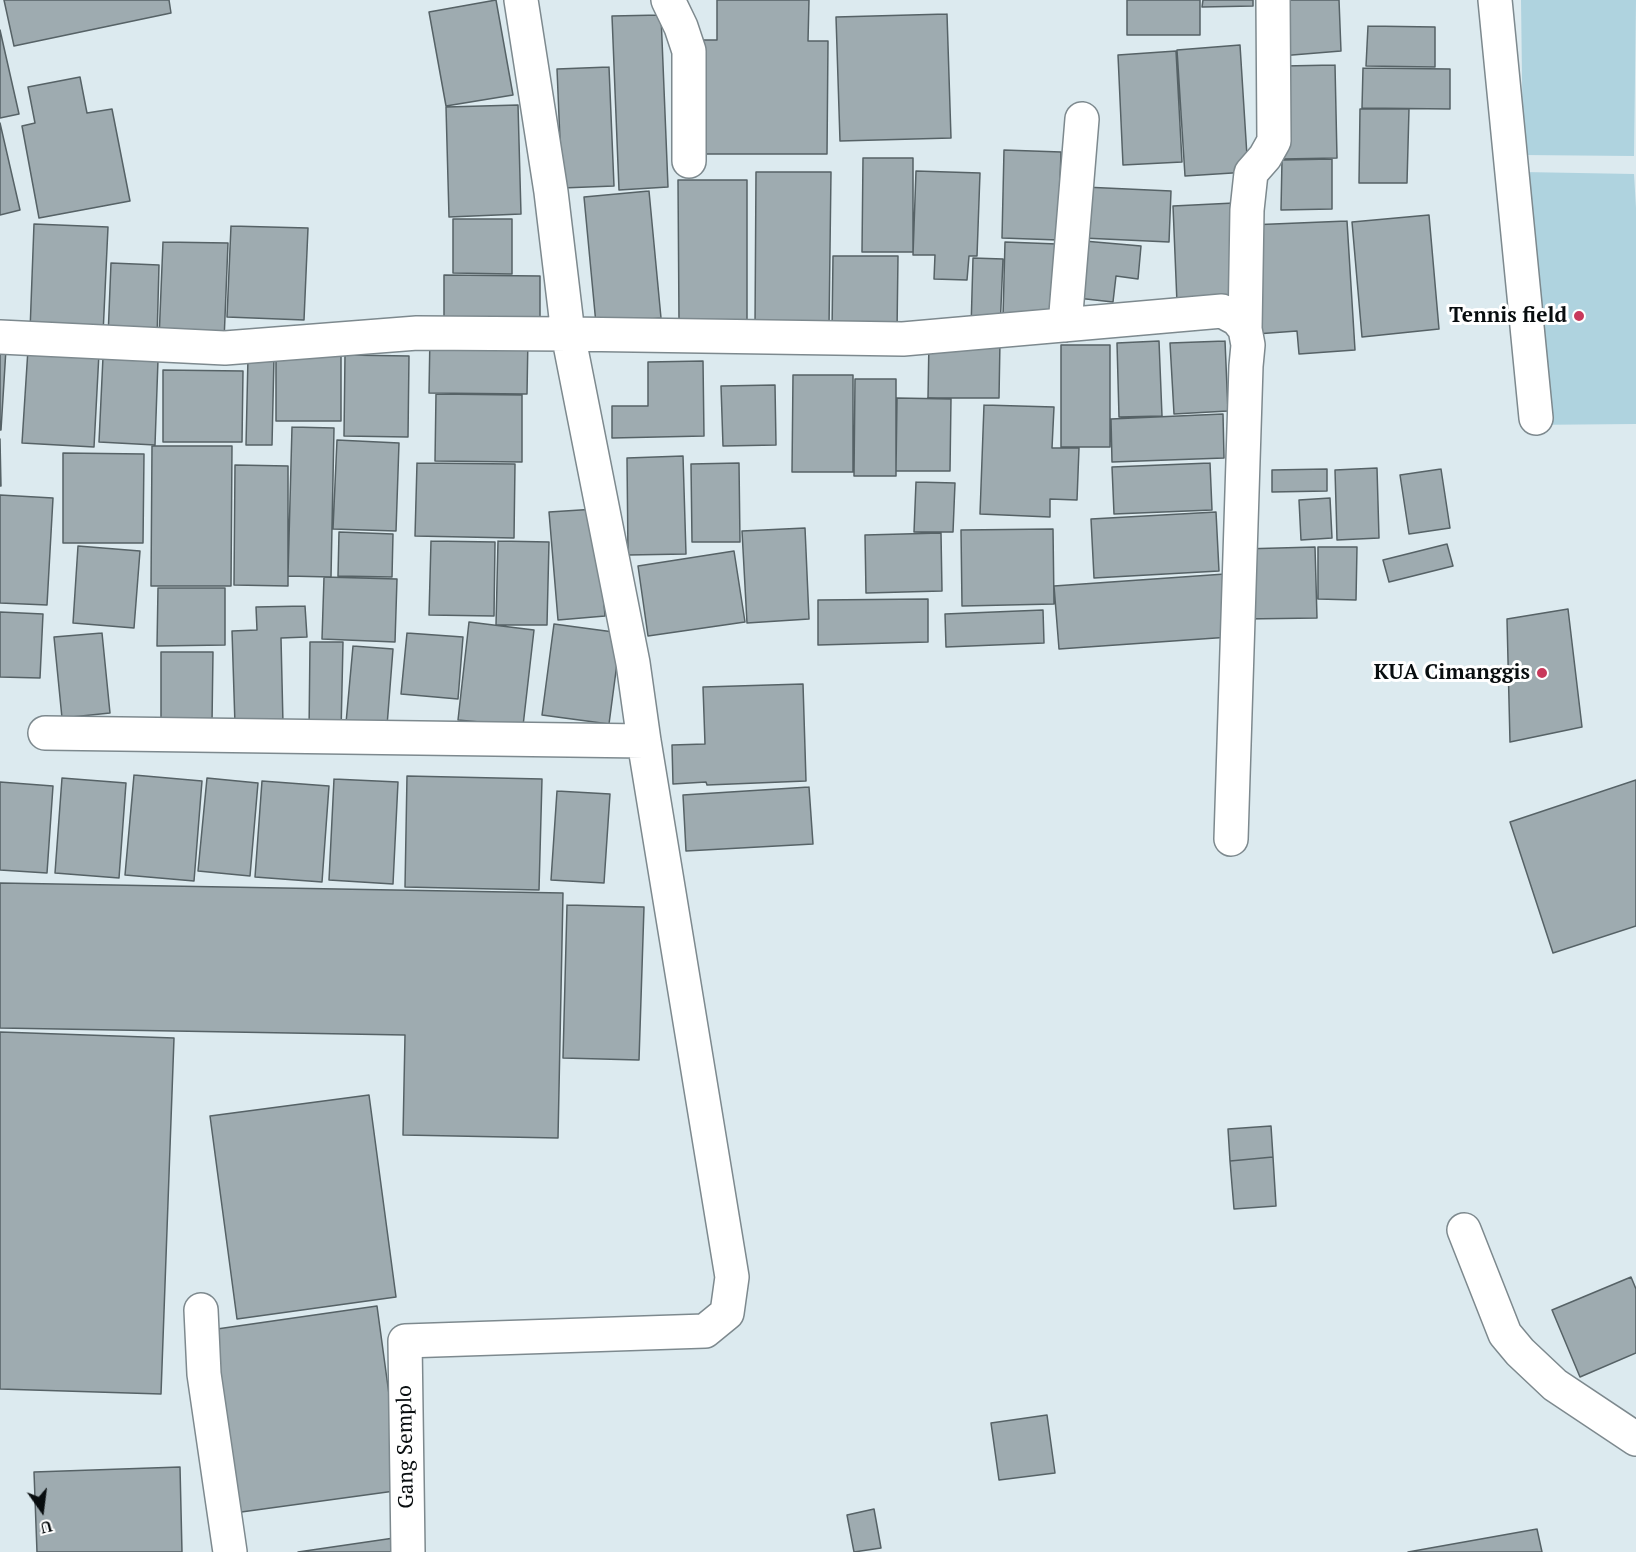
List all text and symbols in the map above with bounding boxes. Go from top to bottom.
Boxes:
place label: Tennis field [1449,303,1567,329]
marker: Tennis field [1572,309,1586,323]
place label: KUA Cimanggis [1374,660,1530,686]
marker: KUA Cimanggis [1535,666,1549,680]
street label: Gang Semplo [392,1385,420,1509]
north arrow [12,1480,72,1540]
text: U [38,1515,55,1540]

